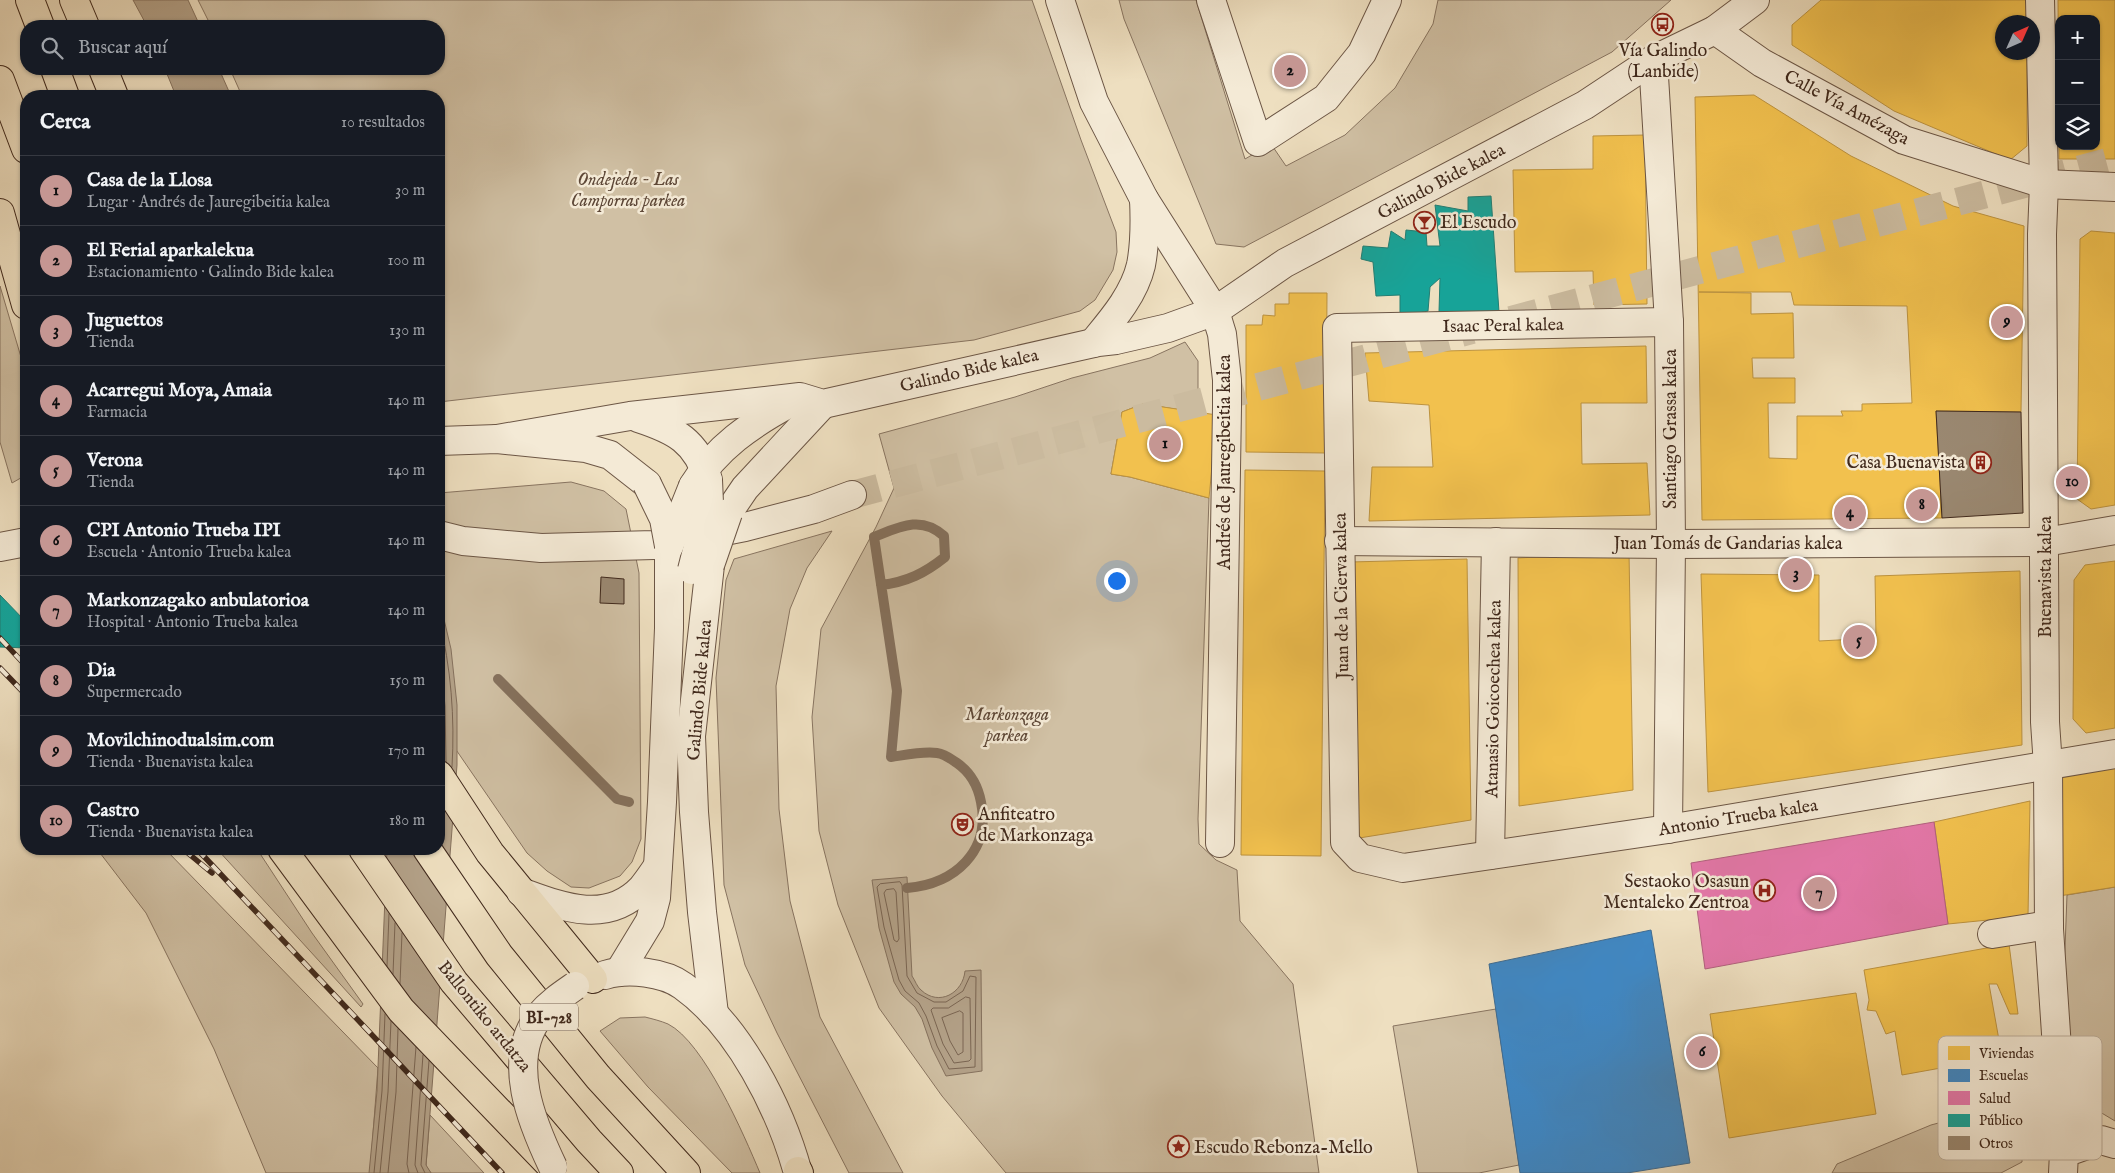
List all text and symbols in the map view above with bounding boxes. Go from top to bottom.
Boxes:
bus stop icon: Vía Galindo (Lanbide) [1651,13,1675,37]
north arrow [1995,15,2040,60]
map controls [2055,15,2100,150]
button: + [2055,15,2100,60]
search box [20,20,445,75]
icon: search [38,34,66,62]
text: Buscar aquí [78,36,167,60]
place label: Vía Galindo (Lanbide) [1618,40,1708,84]
pin: 2 [1274,52,1306,90]
button: − [2055,60,2100,105]
street label: Calle Vía Amézaga [1780,66,1913,151]
button: layers [2055,105,2100,150]
text: Cerca [40,109,90,136]
text: 10 resultados [341,113,425,133]
street label: Galindo Bide kalea [1374,139,1510,226]
text: Casa de la Llosa [87,169,212,193]
park label: Ondejeda - Las Camporras parkea [571,169,685,213]
text: 1 [53,181,59,201]
text: 30 m [395,181,425,201]
text: Lugar · Andrés de Jauregibeitia kalea [87,193,330,213]
bar icon: El Escudo [1412,210,1436,234]
place label: El Escudo [1440,212,1517,235]
text: El Ferial aparkalekua [87,239,254,263]
text: 2 [52,251,60,271]
text: 100 m [388,251,425,271]
text: Estacionamiento · Galindo Bide kalea [87,263,334,283]
pin: 9 [1991,303,2023,341]
text: Juguettos [87,309,163,333]
street label: Isaac Peral kalea [1442,314,1564,339]
text: 3 [53,321,59,341]
text: 130 m [389,321,425,341]
text: Tienda [87,333,134,353]
street label: Galindo Bide kalea [898,344,1041,399]
street label: Santiago Grassa kalea [1660,349,1683,509]
street label: Andrés de Jauregibeitia kalea [1214,354,1237,571]
text: Acarregui Moya, Amaia [87,379,272,403]
text: 4 [52,391,60,411]
text: 140 m [387,391,425,411]
text: Farmacia [87,403,147,423]
pin: 1 [1149,425,1181,463]
text: Verona [87,449,143,473]
building icon: Casa Buenavista [1969,450,1993,474]
place label: Casa Buenavista [1847,452,1965,475]
text: 5 [53,461,59,481]
text: 140 m [387,461,425,481]
pin: 10 [2056,463,2088,501]
text: Tienda [87,473,134,493]
pin: 8 [1906,486,1938,524]
pin: 4 [1834,494,1866,532]
street label: Juan de la Cierva kalea [1330,512,1355,681]
street label: Buenavista kalea [2035,516,2058,638]
text: CPI Antonio Trueba IPI [87,519,281,543]
text: 6 [53,531,59,551]
text: 140 m [387,531,425,551]
street label: Juan Tomás de Gandarias kalea [1611,533,1843,556]
text: Escuela · Antonio Trueba kalea [87,543,291,563]
pin: 3 [1780,555,1812,593]
your location [1104,568,1130,594]
text: Markonzagako anbulatorioa [87,589,309,613]
street label: Atanasio Goicoechea kalea [1481,600,1508,799]
text: 7 [52,601,60,621]
text: 140 m [387,601,425,621]
text: Hospital · Antonio Trueba kalea [87,613,298,633]
street label: Galindo Bide kalea [683,618,718,762]
pin: 5 [1843,622,1875,660]
text: Dia [87,659,116,683]
text: 8 [53,671,59,691]
text: 150 m [390,671,425,691]
text: Supermercado [87,683,182,703]
park label: Markonzaga parkea [965,704,1049,748]
text: Movilchinodualsim.com [87,729,274,753]
text: 9 [53,741,59,761]
text: 170 m [388,741,425,761]
text: Tienda · Buenavista kalea [87,753,253,773]
street label: Antonio Trueba kalea [1656,794,1820,843]
text: Castro [87,799,139,823]
place label: Anfiteatro de Markonzaga [977,804,1094,848]
text: 10 [49,811,63,831]
text: 180 m [389,811,425,831]
theatre icon: Anfiteatro de Markonzaga [950,812,974,836]
text: Tienda · Buenavista kalea [87,823,253,843]
place label: Sestaoko Osasun Mentaleko Zentroa [1604,871,1749,915]
pin: 7 [1803,874,1835,912]
hospital icon: Sestaoko Osasun Mentaleko Zentroa [1753,879,1777,903]
street label: Ballontiko ardatza [432,957,536,1077]
road number: BI-728 [520,1004,578,1030]
pin: 6 [1686,1033,1718,1071]
legend [1938,1036,2102,1160]
text: Viviendas [1978,1045,2034,1063]
text: Escuelas [1979,1067,2028,1085]
text: Salud [1979,1090,2011,1108]
text: Público [1979,1112,2023,1130]
place icon: Escudo Rebonza-Mello [1166,1135,1190,1159]
text: Otros [1979,1135,2013,1153]
place label: Escudo Rebonza-Mello [1194,1137,1373,1160]

